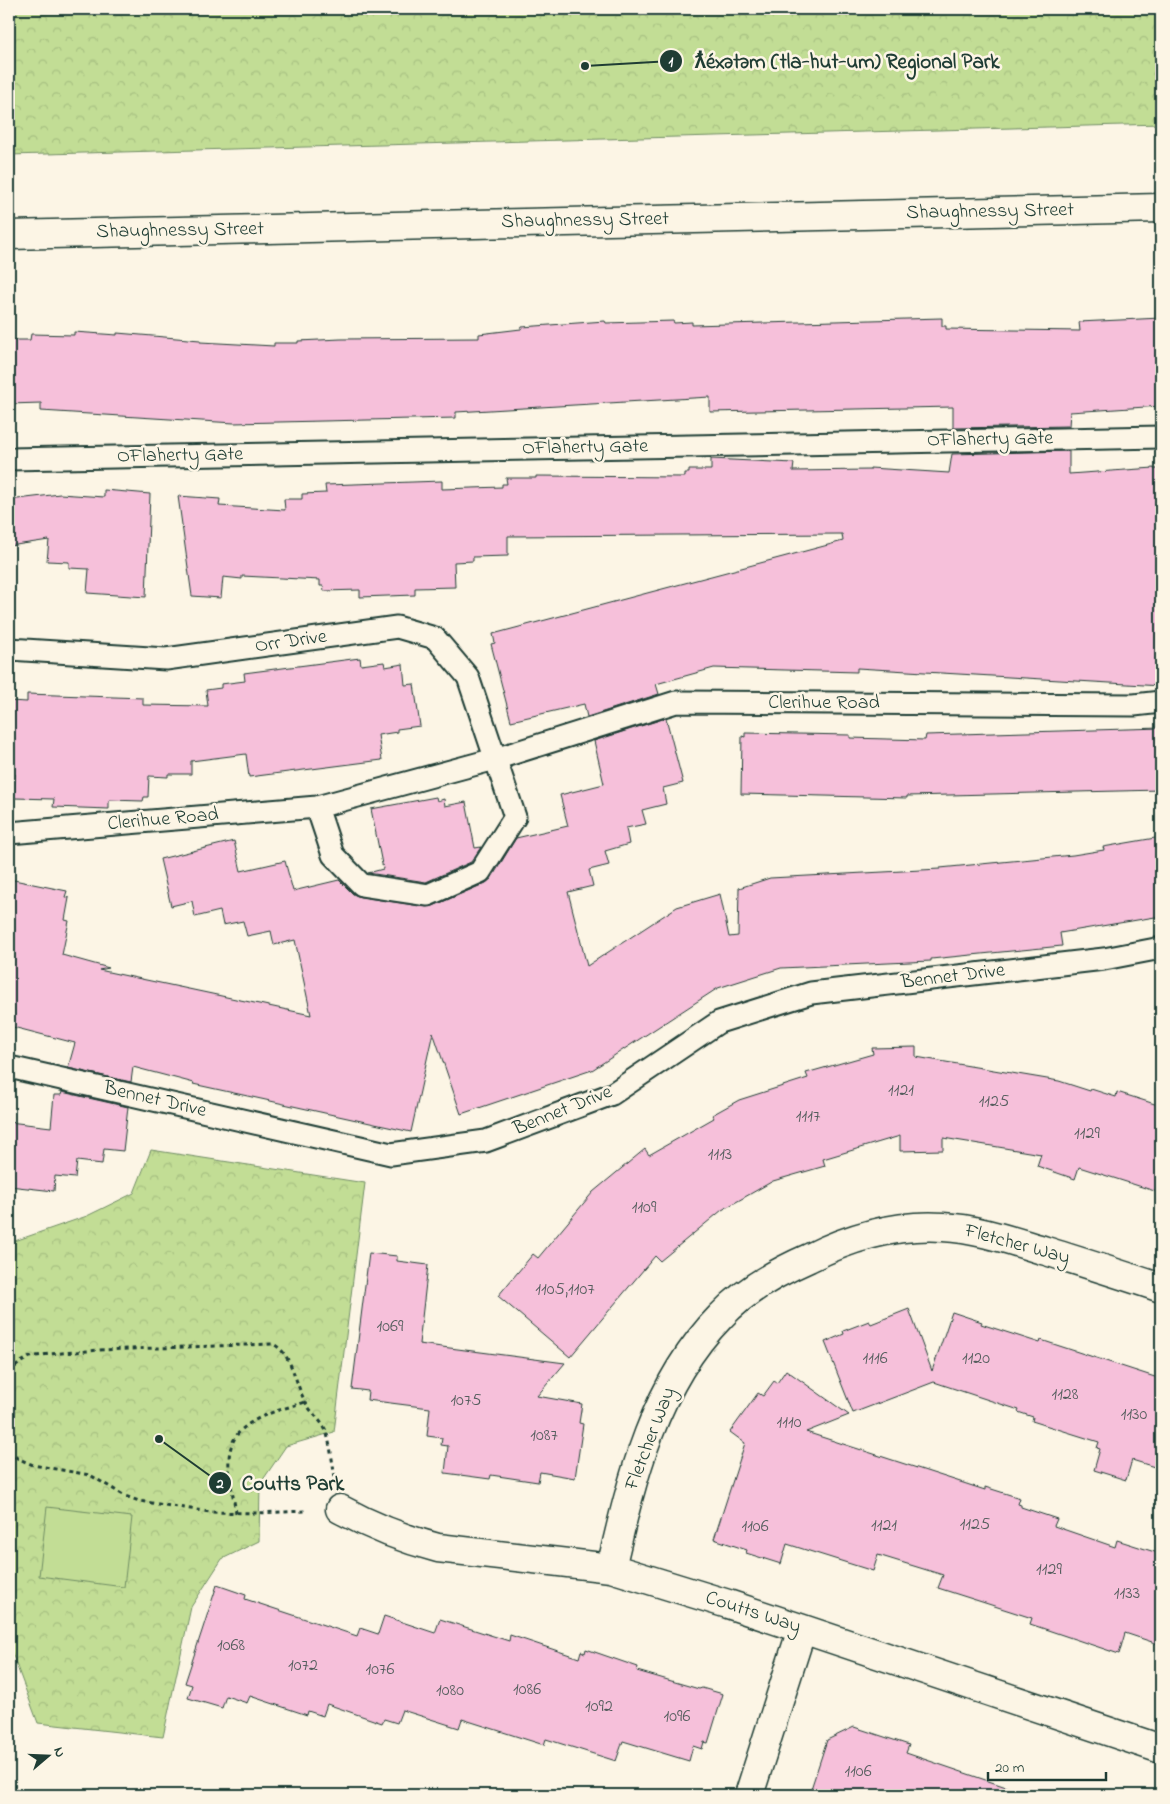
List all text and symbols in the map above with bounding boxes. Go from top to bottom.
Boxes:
callout: ƛ̓éxətəm (tla-hut-um) Regional Park [659,43,1009,79]
text: ƛ̓éxətəm (tla-hut-um) Regional Park [694,48,1000,80]
text: 1 [669,51,674,73]
street label: Shaughnessy Street [906,196,1074,229]
street label: Shaughnessy Street [501,205,669,238]
street label: Shaughnessy Street [96,215,264,248]
street label: OFlaherty Gate [927,424,1053,456]
street label: OFlaherty Gate [522,432,648,464]
street label: OFlaherty Gate [117,440,243,472]
street label: Orr Drive [253,623,329,661]
street label: Clerihue Road [768,689,880,718]
street label: Clerihue Road [106,801,220,839]
street label: Bennet Drive [898,956,1007,998]
street label: Bennet Drive [100,1074,209,1126]
street label: Bennet Drive [508,1078,617,1144]
house number: 1121 [888,1078,914,1104]
house number: 1125 [979,1089,1009,1115]
house number: 1117 [796,1104,821,1130]
house number: 1129 [1074,1121,1100,1147]
house number: 1113 [708,1142,732,1168]
house number: 1109 [632,1195,657,1221]
street label: Fletcher Way [960,1217,1073,1273]
house number: 1105,1107 [535,1277,595,1303]
house number: 1069 [377,1314,404,1340]
house number: 1116 [862,1346,888,1372]
house number: 1120 [962,1346,990,1372]
house number: 1128 [1051,1382,1079,1408]
street label: Fletcher Way [618,1383,684,1496]
house number: 1075 [450,1388,482,1414]
house number: 1130 [1121,1402,1148,1428]
house number: 1110 [777,1410,802,1436]
house number: 1087 [530,1423,558,1449]
callout: Coutts Park [207,1465,355,1501]
text: Coutts Park [242,1470,345,1500]
text: 2 [215,1473,224,1495]
house number: 1125 [960,1512,990,1538]
house number: 1121 [871,1513,897,1539]
house number: 1106 [741,1514,769,1540]
house number: 1129 [1036,1557,1062,1583]
house number: 1133 [1114,1581,1140,1607]
street label: Coutts Way [702,1584,804,1642]
house number: 1068 [217,1633,245,1659]
house number: 1072 [288,1653,318,1679]
house number: 1076 [366,1657,394,1683]
house number: 1086 [513,1677,541,1703]
house number: 1080 [436,1678,464,1704]
house number: 1092 [585,1694,613,1720]
house number: 1096 [664,1704,690,1730]
north arrow [22,1732,72,1782]
text: N [47,1744,70,1760]
scale bar [988,1749,1105,1781]
text: 20 m [995,1757,1025,1779]
house number: 1106 [844,1759,872,1785]

